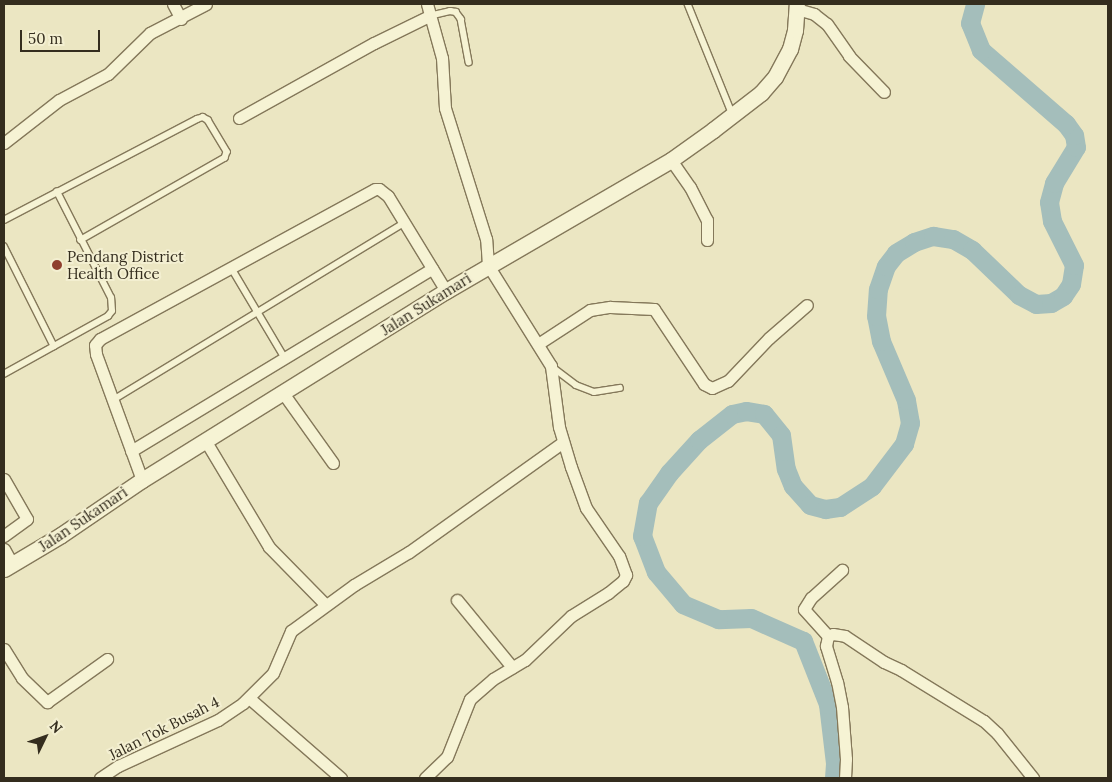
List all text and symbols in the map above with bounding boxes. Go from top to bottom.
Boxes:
scale bar [22,20,102,52]
text: 50 m [28,29,63,48]
place label: Pendang District Health Office [67,247,184,282]
marker: Pendang District Health Office [51,259,63,271]
street label: Jalan Sukamari [378,269,474,339]
street label: Jalan Sukamari [35,483,131,555]
street label: Jalan Tok Busah 4 [106,692,222,764]
north arrow [20,712,70,762]
text: N [46,717,66,737]

